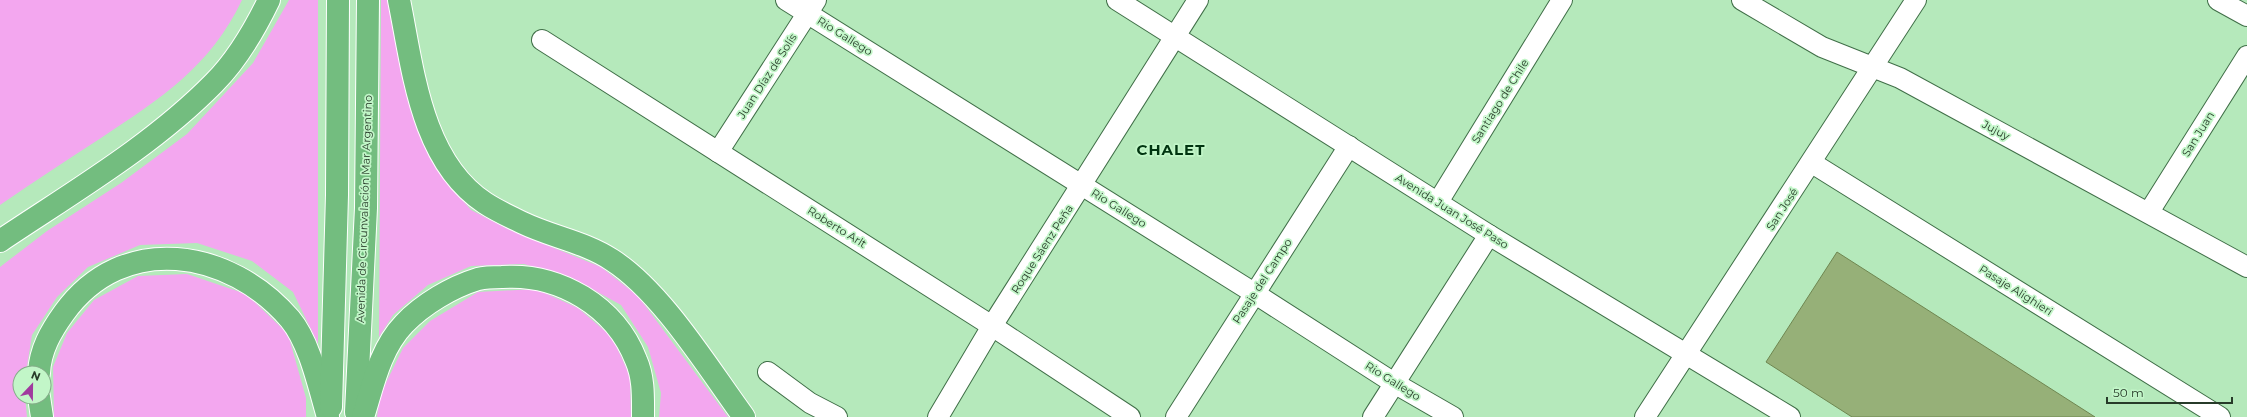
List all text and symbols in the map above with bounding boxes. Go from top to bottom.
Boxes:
street label: Rio Gallego [815,13,875,59]
street label: Juan Díaz de Solís [734,30,800,122]
street label: Santiago de Chile [1468,56,1532,146]
street label: Avenida de Circunvalación Mar Argentino [353,95,375,323]
street label: San Juan [2179,109,2217,159]
street label: Jujuy [1979,116,2012,143]
district label: CHALET [1137,140,1205,159]
street label: Avenida Juan José Paso [1393,170,1511,252]
street label: Rio Gallego [1089,185,1149,231]
street label: San José [1763,185,1801,233]
street label: Roque Sáenz Peña [1008,202,1076,296]
street label: Roberto Arlt [805,203,870,251]
street label: Pasaje del Campo [1229,236,1295,326]
street label: Pasaje Alighieri [1977,262,2055,318]
street label: Rio Gallego [1363,358,1423,404]
north arrow [12,365,52,405]
text: N [29,368,42,384]
scale bar [2107,379,2232,405]
text: 50 m [2113,385,2144,400]

